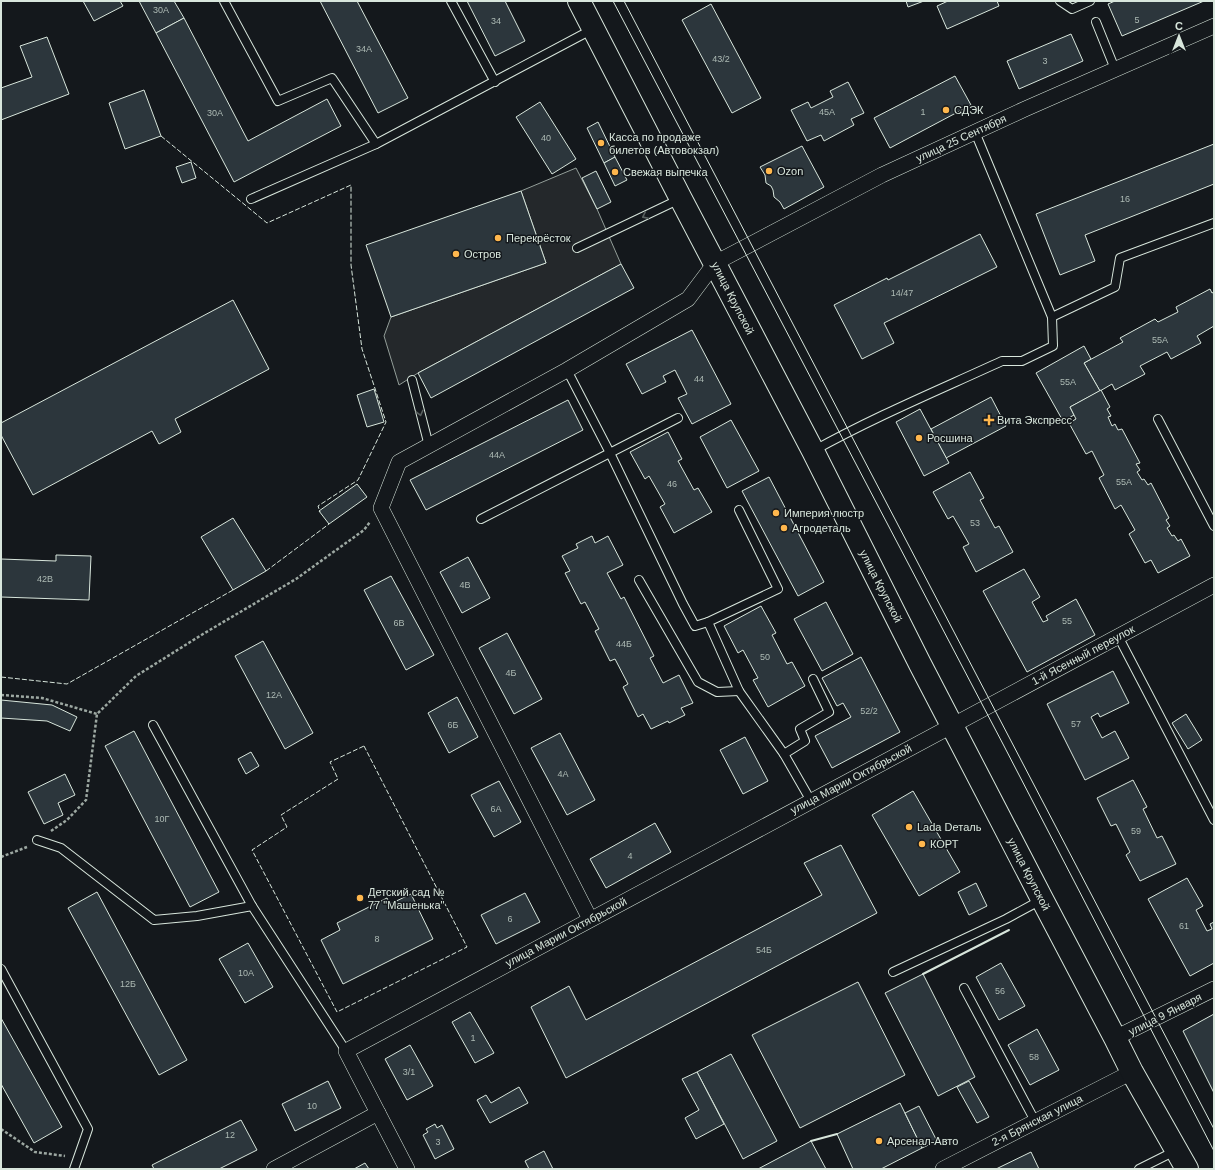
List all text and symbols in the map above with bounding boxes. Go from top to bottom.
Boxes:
house number: 30А [153,5,169,15]
house number: 5 [1134,15,1140,25]
house number: 34 [491,16,501,26]
north arrow [1159,16,1199,56]
text: С [1175,20,1183,32]
house number: 34А [356,44,372,54]
house number: 43/2 [712,54,730,64]
house number: 3 [1042,56,1048,66]
place label: СДЭК [954,104,984,116]
marker: СДЭК [941,105,951,115]
house number: 45А [819,107,835,117]
house number: 1 [920,107,926,117]
house number: 30А [207,108,223,118]
street label: улица 25 Сентября [914,112,1008,164]
place label: Касса по продаже билетов (Автовокзал) [609,131,719,156]
house number: 40 [541,133,551,143]
marker: Касса по продаже билетов (Автовокзал) [596,138,606,148]
place label: Ozon [777,165,803,177]
place label: Свежая выпечка [623,166,708,178]
marker: Ozon [764,166,774,176]
marker: Свежая выпечка [610,167,620,177]
house number: 16 [1120,194,1130,204]
one-way arrow [642,211,650,219]
place label: Перекрёсток [506,232,571,244]
marker: Перекрёсток [493,233,503,243]
place label: Остров [464,248,501,260]
marker: Остров [451,249,461,259]
street label: улица Крупской [710,260,756,336]
house number: 14/47 [891,288,913,298]
house number: 55А [1152,335,1168,345]
house number: 44 [694,374,704,384]
house number: 55А [1060,377,1076,387]
one-way arrow [416,410,424,416]
place label: Вита Экспресс [997,414,1073,426]
marker: Вита Экспресс [984,415,994,425]
place label: Росшина [927,432,974,444]
marker: Росшина [914,433,924,443]
house number: 44А [489,450,505,460]
house number: 55А [1116,477,1132,487]
house number: 46 [667,479,677,489]
place label: Империя люстр [784,507,864,519]
marker: Империя люстр [771,508,781,518]
house number: 53 [970,518,980,528]
place label: Агродеталь [792,522,851,534]
marker: Агродеталь [779,523,789,533]
street label: улица Крупской [858,548,904,624]
house number: 42В [37,574,53,584]
house number: 4В [459,580,471,590]
house number: 55 [1062,616,1072,626]
house number: 6В [393,618,405,628]
street label: 1-й Ясенный переулок [1030,623,1137,687]
house number: 44Б [616,639,632,649]
house number: 50 [760,652,770,662]
house number: 4Б [506,668,517,678]
house number: 12А [266,690,282,700]
house number: 52/2 [860,706,878,716]
house number: 57 [1071,719,1081,729]
house number: 6Б [448,720,459,730]
street label: улица Марии Октябрьской [788,742,914,816]
house number: 4А [557,769,569,779]
house number: 6А [490,804,502,814]
house number: 10Г [155,814,170,824]
place label: Lada Dеталь [917,821,982,833]
marker: Lada Dеталь [904,822,914,832]
house number: 59 [1131,826,1141,836]
street label: улица Крупской [1006,836,1052,912]
place label: КОРТ [930,838,959,850]
marker: КОРТ [917,839,927,849]
house number: 4 [627,851,633,861]
place label: Детский сад № 77 "Машенька" [368,886,445,911]
marker: Детский сад № 77 "Машенька" [355,893,365,903]
street label: улица Марии Октябрьской [503,895,629,969]
house number: 6 [507,914,513,924]
house number: 61 [1179,921,1189,931]
house number: 8 [374,934,380,944]
house number: 54Б [756,945,772,955]
house number: 10А [238,968,254,978]
house number: 12Б [120,979,136,989]
house number: 56 [995,986,1005,996]
street label: улица 9 Января [1127,990,1204,1038]
house number: 1 [470,1033,476,1043]
house number: 58 [1029,1052,1039,1062]
house number: 3/1 [403,1067,415,1077]
street label: 2-я Брянская улица [990,1092,1085,1148]
house number: 10 [307,1101,317,1111]
house number: 12 [225,1130,235,1140]
place label: Арсенал-Авто [887,1135,958,1147]
marker: Арсенал-Авто [874,1136,884,1146]
house number: 3 [435,1137,441,1147]

